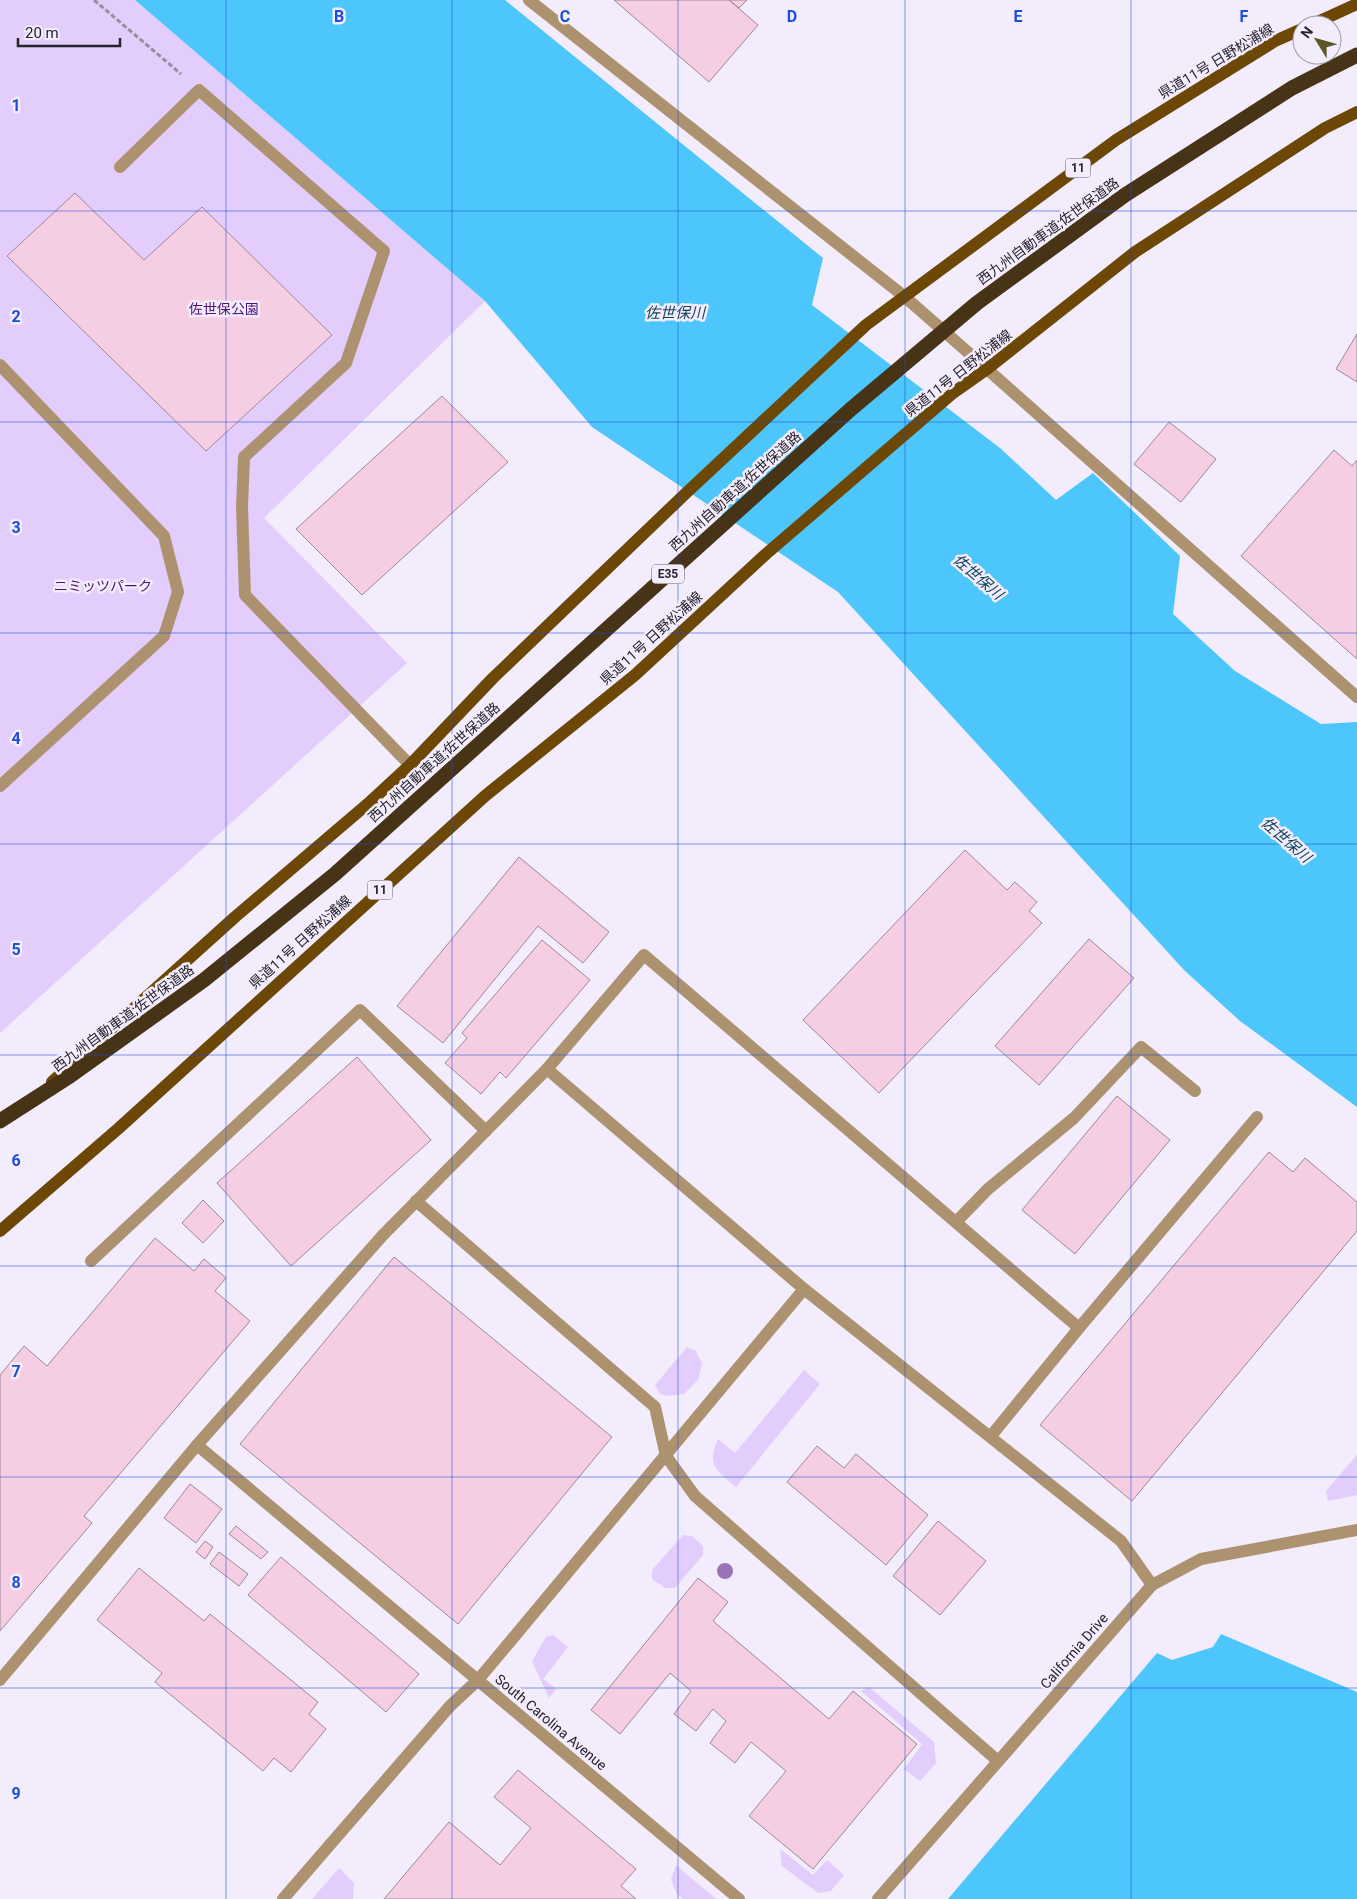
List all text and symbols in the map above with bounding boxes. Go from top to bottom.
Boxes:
text: B [334,7,344,26]
text: C [560,7,570,26]
text: D [787,7,797,26]
text: E [1014,7,1023,26]
text: F [1240,7,1249,26]
scale bar [18,15,120,47]
north arrow [1292,15,1342,65]
street label: 県道11号 日野松浦線 [1156,20,1276,102]
text: N [1297,23,1316,41]
text: 20 m [25,24,59,42]
text: 1 [11,96,21,115]
road number: 11 [1066,158,1090,178]
street label: 西九州自動車道;佐世保道路 [974,174,1122,288]
park label: 佐世保公園 [189,301,259,317]
water label: 佐世保川 [645,304,707,322]
text: 2 [11,307,21,326]
street label: 県道11号 日野松浦線 [901,326,1015,420]
street label: 西九州自動車道;佐世保道路 [666,428,804,554]
text: 3 [11,518,21,537]
water label: 佐世保川 [949,551,1008,605]
road number: E35 [652,564,684,584]
park label: ニミッツパーク [54,578,152,594]
street label: 県道11号 日野松浦線 [597,588,705,688]
street label: 西九州自動車道;佐世保道路 [365,699,503,825]
text: 4 [11,729,21,748]
water label: 佐世保川 [1257,814,1316,868]
road number: 11 [368,880,392,900]
street label: 県道11号 日野松浦線 [246,892,354,992]
text: 5 [11,940,21,959]
street label: 西九州自動車道;佐世保道路 [49,961,197,1075]
text: 6 [11,1151,21,1170]
text: 7 [11,1362,21,1381]
text: 8 [11,1573,21,1592]
street label: California Drive [1037,1610,1111,1692]
street label: South Carolina Avenue [492,1671,610,1773]
text: 9 [11,1784,21,1803]

